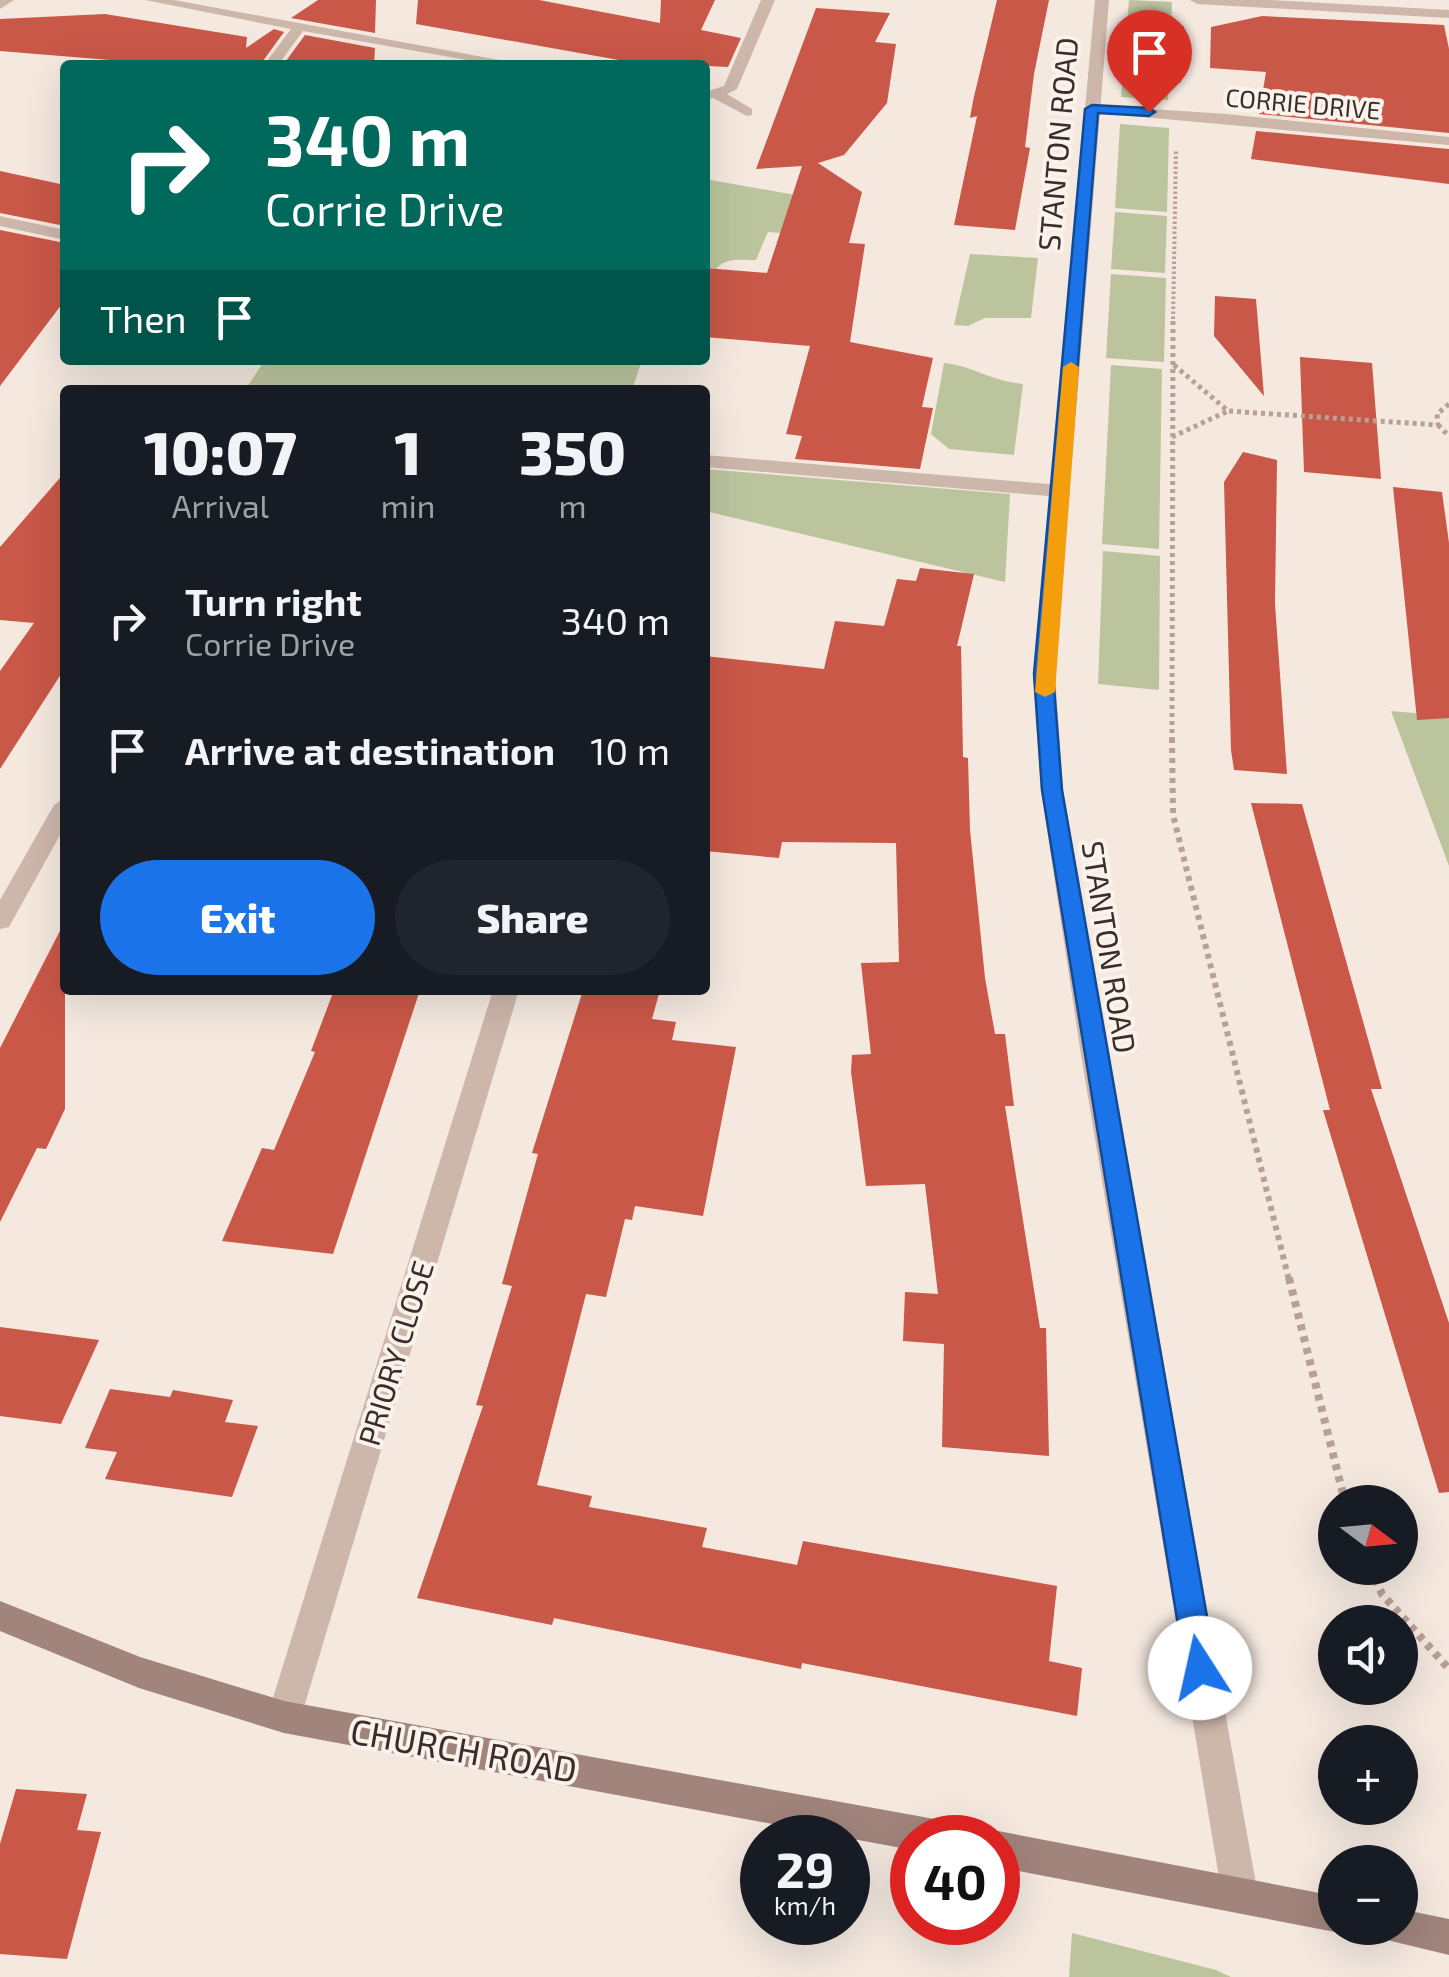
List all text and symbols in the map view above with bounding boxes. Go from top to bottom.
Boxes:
pin [1107,10,1192,113]
icon: arrive [1122,25,1177,80]
street label: STANTON ROAD [1030,36,1084,252]
street label: CORRIE DRIVE [1224,81,1382,125]
text: 340 m [265,96,470,180]
icon: right [100,100,230,230]
text: Corrie Drive [265,181,505,235]
icon: arrive [207,290,262,345]
text: Then [100,295,187,341]
text: 10:07 [144,415,297,487]
text: 1 [394,415,422,487]
text: 350 [519,415,626,487]
text: Arrival [172,486,269,524]
text: min [381,486,435,524]
text: m [559,486,587,524]
text: Turn right [185,578,362,624]
icon: right [100,593,155,648]
text: 340 m [561,597,670,643]
text: Corrie Drive [185,624,355,662]
icon: arrive [100,723,155,778]
text: Arrive at destination [185,727,555,773]
text: 10 m [590,727,670,773]
street label: STANTON ROAD [1075,838,1145,1056]
button: Exit [100,860,375,975]
button: Share [395,860,670,975]
street label: PRIORY CLOSE [350,1256,440,1450]
north arrow [1318,1485,1418,1585]
map controls [1318,1485,1418,1945]
button: sound [1318,1605,1418,1705]
position arrow [1148,1616,1252,1720]
street label: CHURCH ROAD [347,1708,581,1790]
button: + [1318,1725,1418,1825]
speed limit sign: 40 [890,1815,1020,1945]
text: 29 [776,1838,834,1898]
button: − [1318,1845,1418,1945]
text: km/h [774,1890,836,1920]

